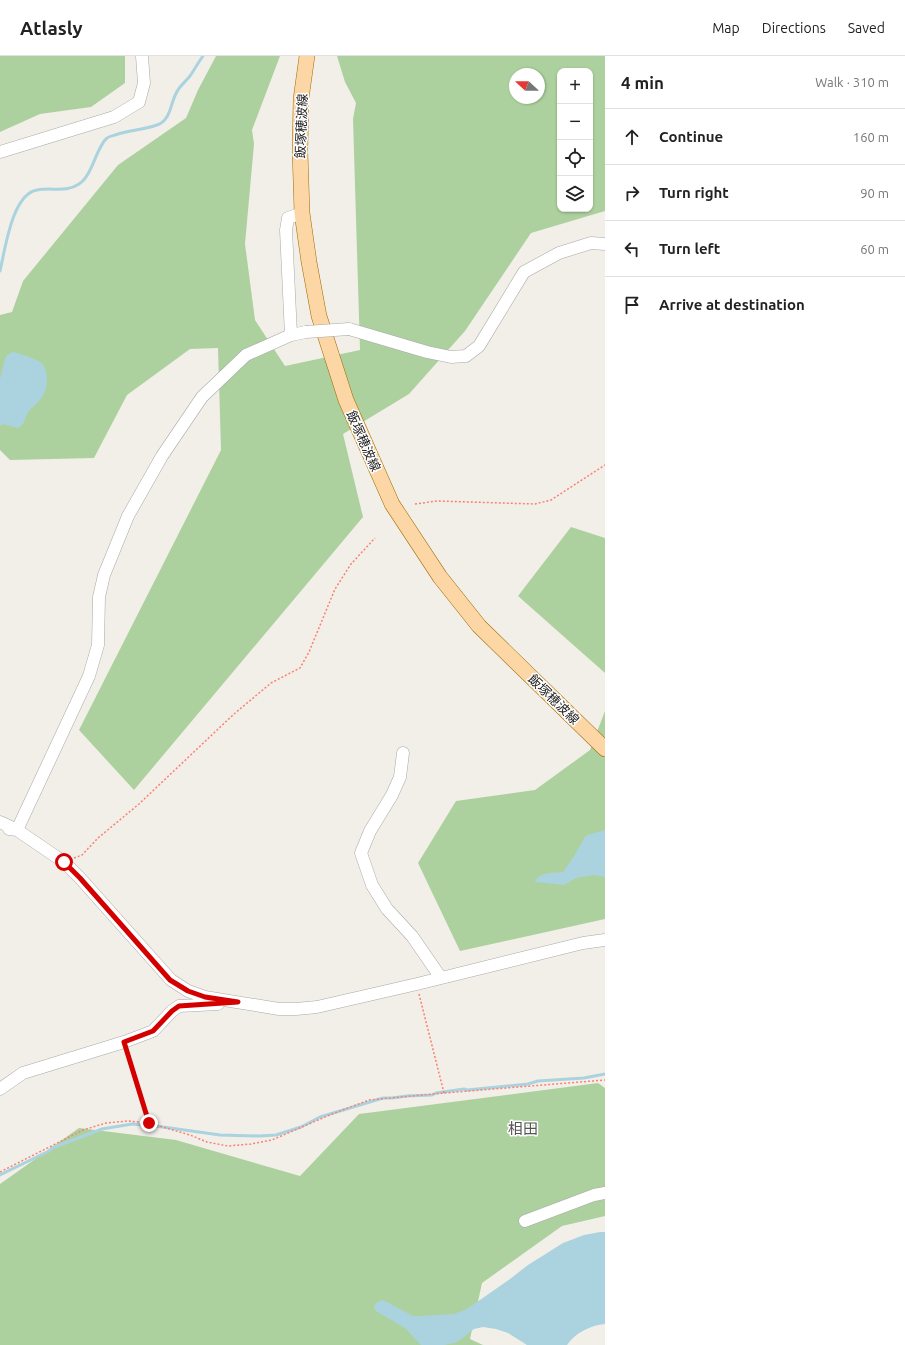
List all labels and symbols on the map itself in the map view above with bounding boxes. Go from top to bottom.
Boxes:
north arrow [509,68,545,104]
street label: 飯塚穂波線 [293,93,309,159]
street label: 飯塚穂波線 [344,408,384,474]
street label: 飯塚穂波線 [526,671,582,727]
route start [55,853,73,871]
route end [140,1114,158,1132]
district label: 相田 [508,1120,538,1137]

